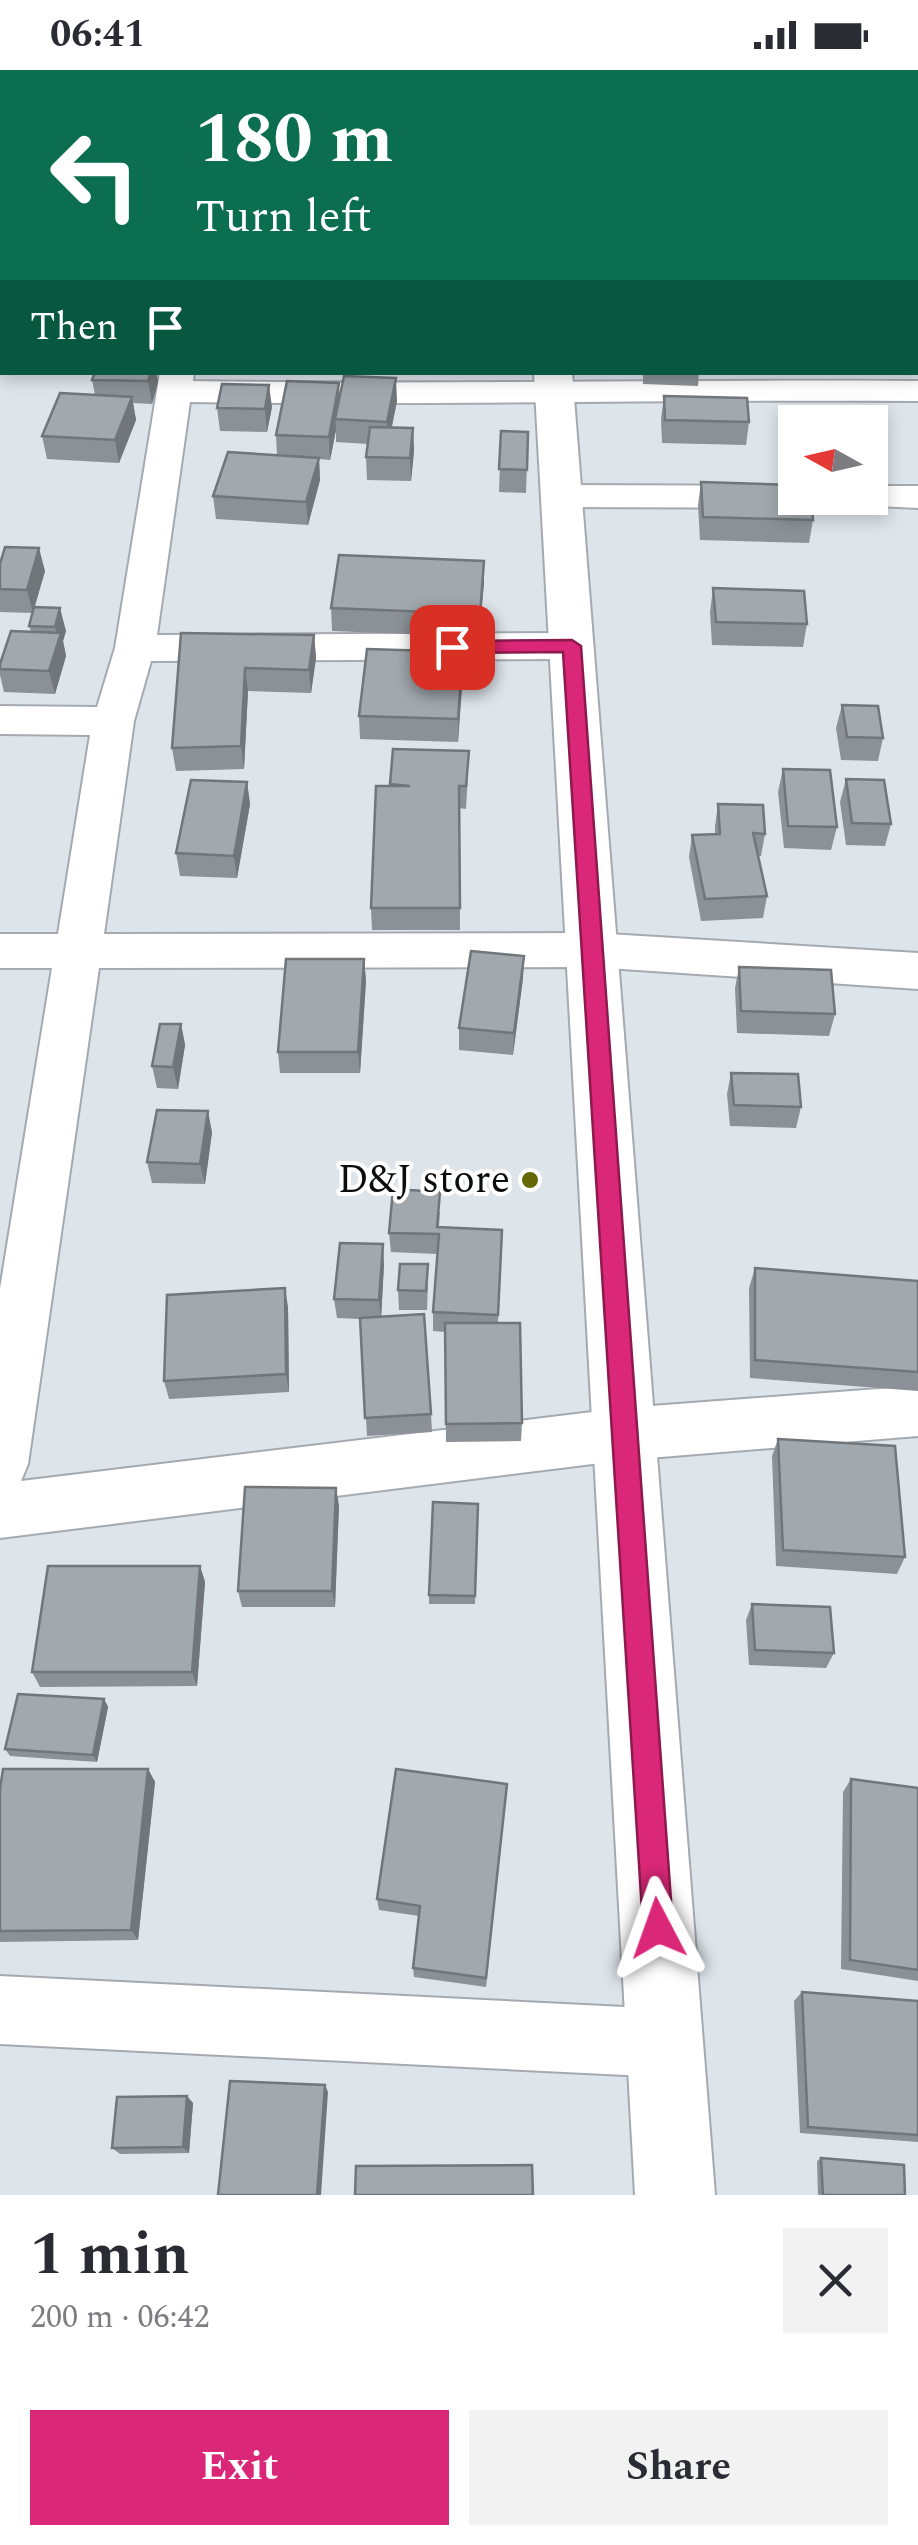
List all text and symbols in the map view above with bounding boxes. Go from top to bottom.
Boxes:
text: 06:41 [50,6,145,64]
text: 180 m [195,87,393,193]
icon: left [30,110,160,240]
text: Turn left [195,183,372,252]
text: Then [30,299,118,357]
icon: arrive [138,300,193,355]
north arrow [778,405,888,515]
map controls [778,405,888,515]
pin [410,605,495,690]
icon: arrive [425,620,480,675]
place label: D&J store [338,1150,510,1211]
marker: D&J store [519,1169,541,1191]
position arrow [606,1876,710,1980]
text: 1 min [30,2209,190,2301]
button: close [783,2228,888,2333]
text: 200 m · 06:42 [30,2293,210,2342]
button: Exit [30,2410,449,2525]
button: Share [469,2410,888,2525]

